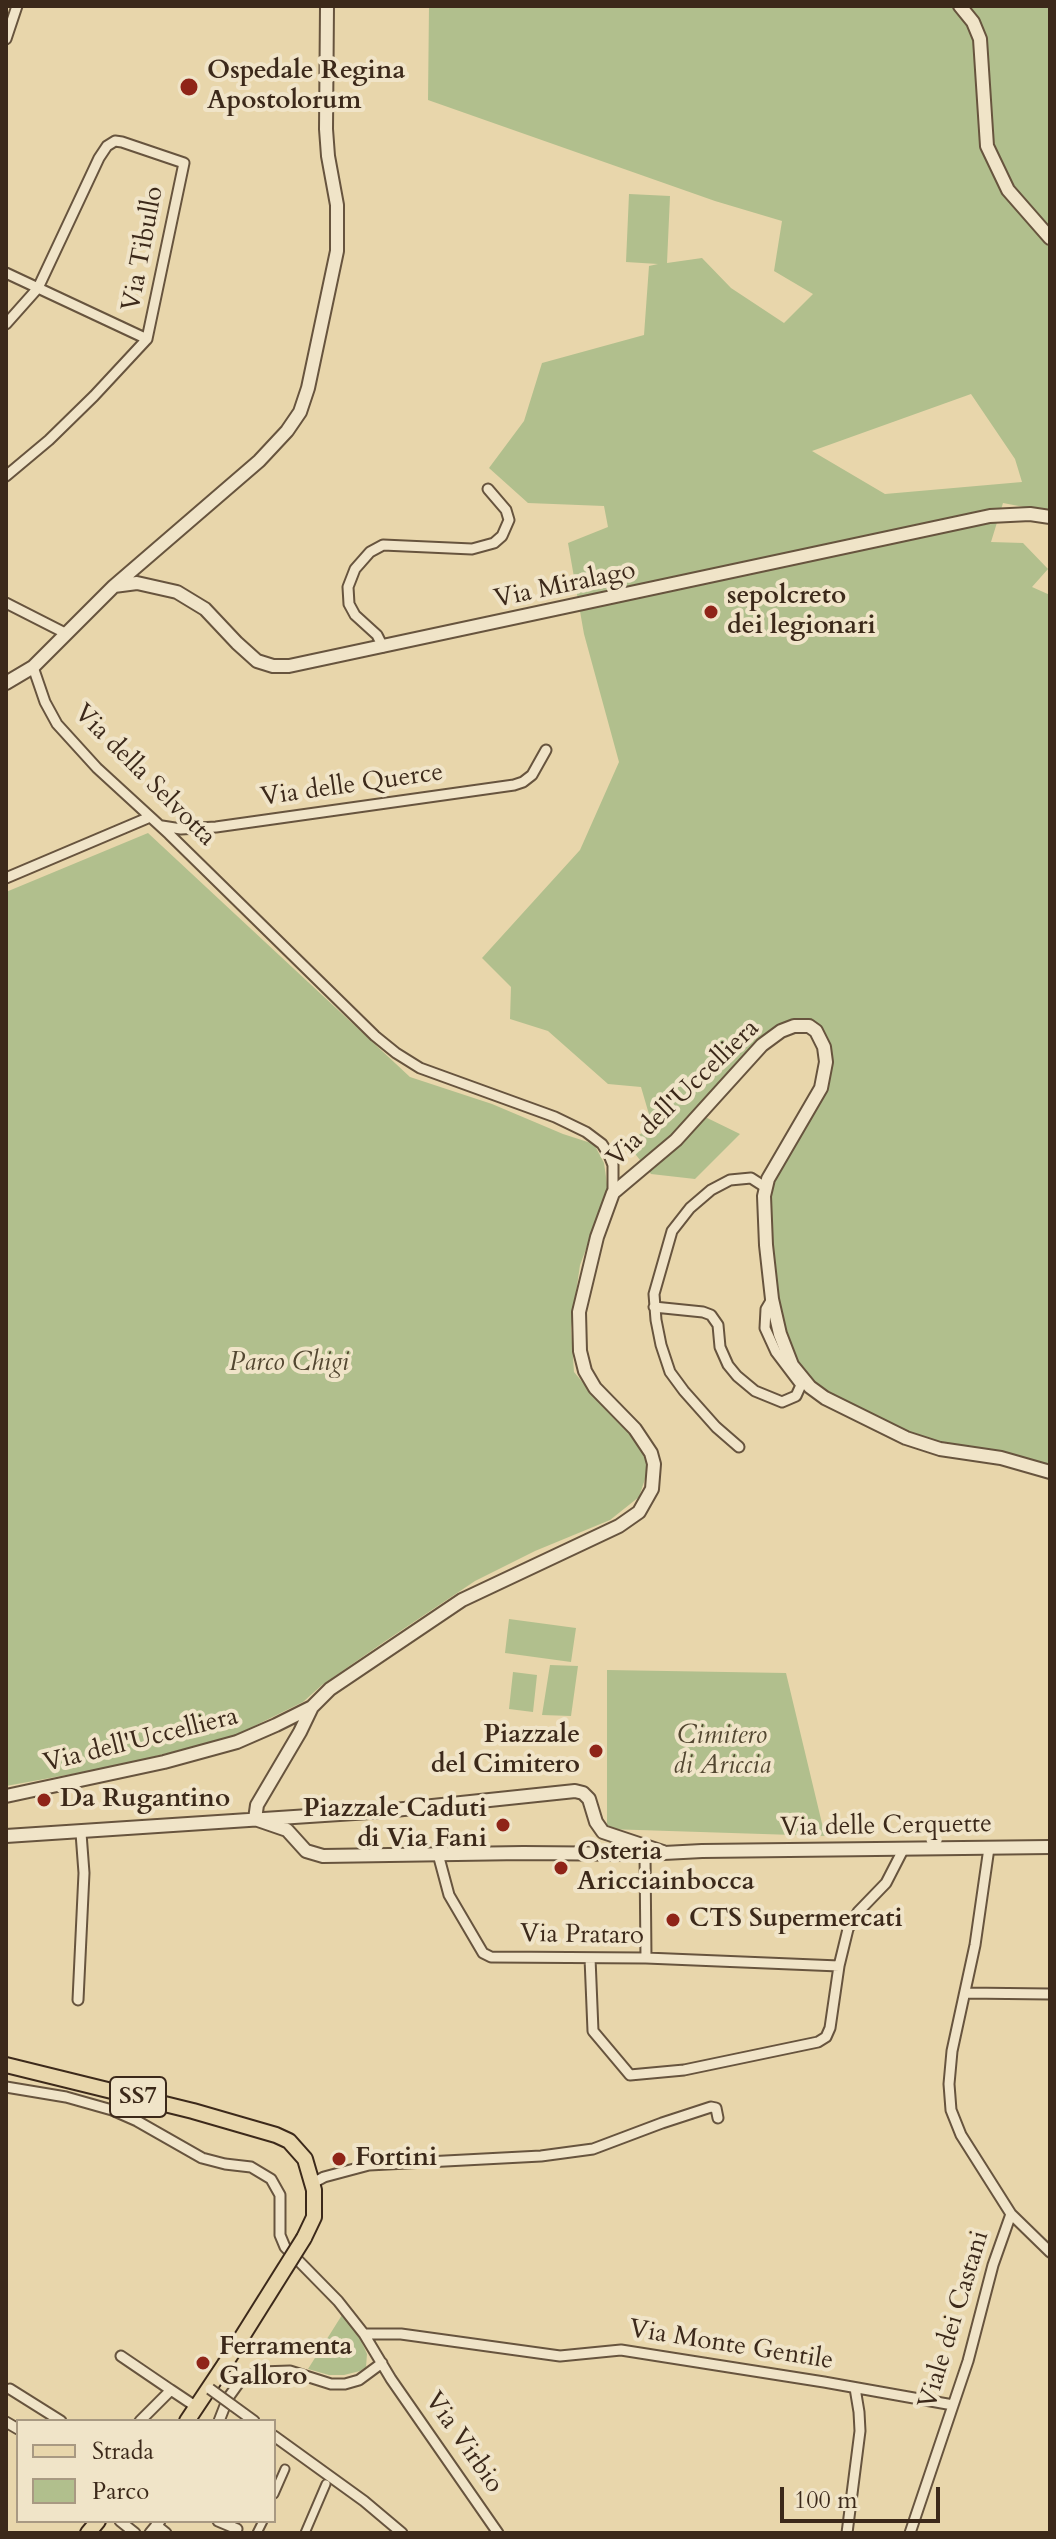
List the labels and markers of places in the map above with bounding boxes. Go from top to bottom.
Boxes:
place label: Ospedale Regina Apostolorum [207,56,405,118]
marker: Ospedale Regina Apostolorum [178,76,200,98]
place label: sepolcreto dei legionari [727,581,876,642]
marker: sepolcreto dei legionari [702,603,720,621]
place label: Piazzale del Cimitero [431,1720,580,1782]
marker: Piazzale del Cimitero [587,1742,605,1760]
place label: Da Rugantino [60,1784,230,1816]
marker: Da Rugantino [35,1791,53,1809]
place label: Piazzale Caduti di Via Fani [303,1794,487,1856]
marker: Piazzale Caduti di Via Fani [494,1816,512,1834]
place label: Osteria Aricciainbocca [577,1837,755,1898]
marker: Osteria Aricciainbocca [552,1859,570,1877]
place label: CTS Supermercati [689,1904,903,1936]
marker: CTS Supermercati [664,1911,682,1929]
place label: Fortini [355,2143,437,2175]
marker: Fortini [330,2150,348,2168]
place label: Ferramenta Galloro [219,2332,352,2394]
marker: Ferramenta Galloro [194,2354,212,2372]

